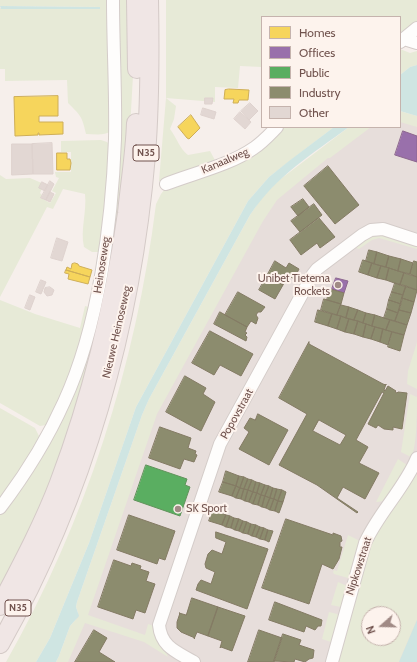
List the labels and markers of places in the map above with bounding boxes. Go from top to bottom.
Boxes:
place label: Unibet Tietema Rockets [258,272,330,298]
marker: Unibet Tietema Rockets [333,280,343,290]
place label: SK Sport [186,502,227,516]
marker: SK Sport [173,504,183,514]

